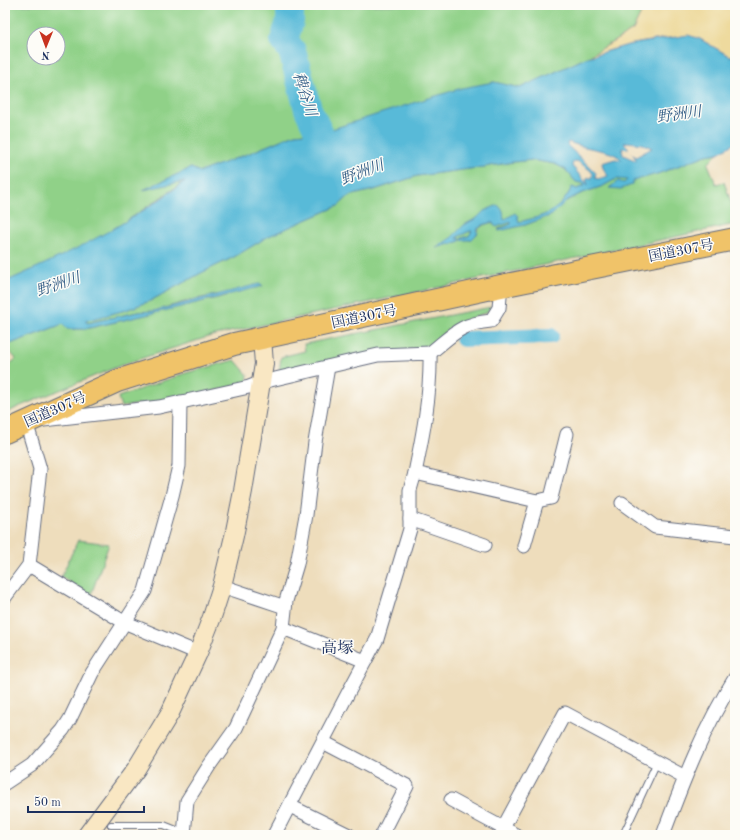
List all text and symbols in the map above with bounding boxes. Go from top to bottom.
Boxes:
north arrow [26,26,66,66]
text: N [41,49,50,60]
water label: 稗谷川 [289,70,320,120]
water label: 野洲川 [656,103,705,126]
water label: 野洲川 [338,156,388,188]
street label: 国道307号 [647,237,715,264]
water label: 野洲川 [34,268,84,300]
street label: 国道307号 [330,302,398,331]
street label: 国道307号 [22,389,89,430]
district label: 高塚 [321,639,353,657]
scale bar [28,788,144,814]
text: 50 m [34,796,61,809]

